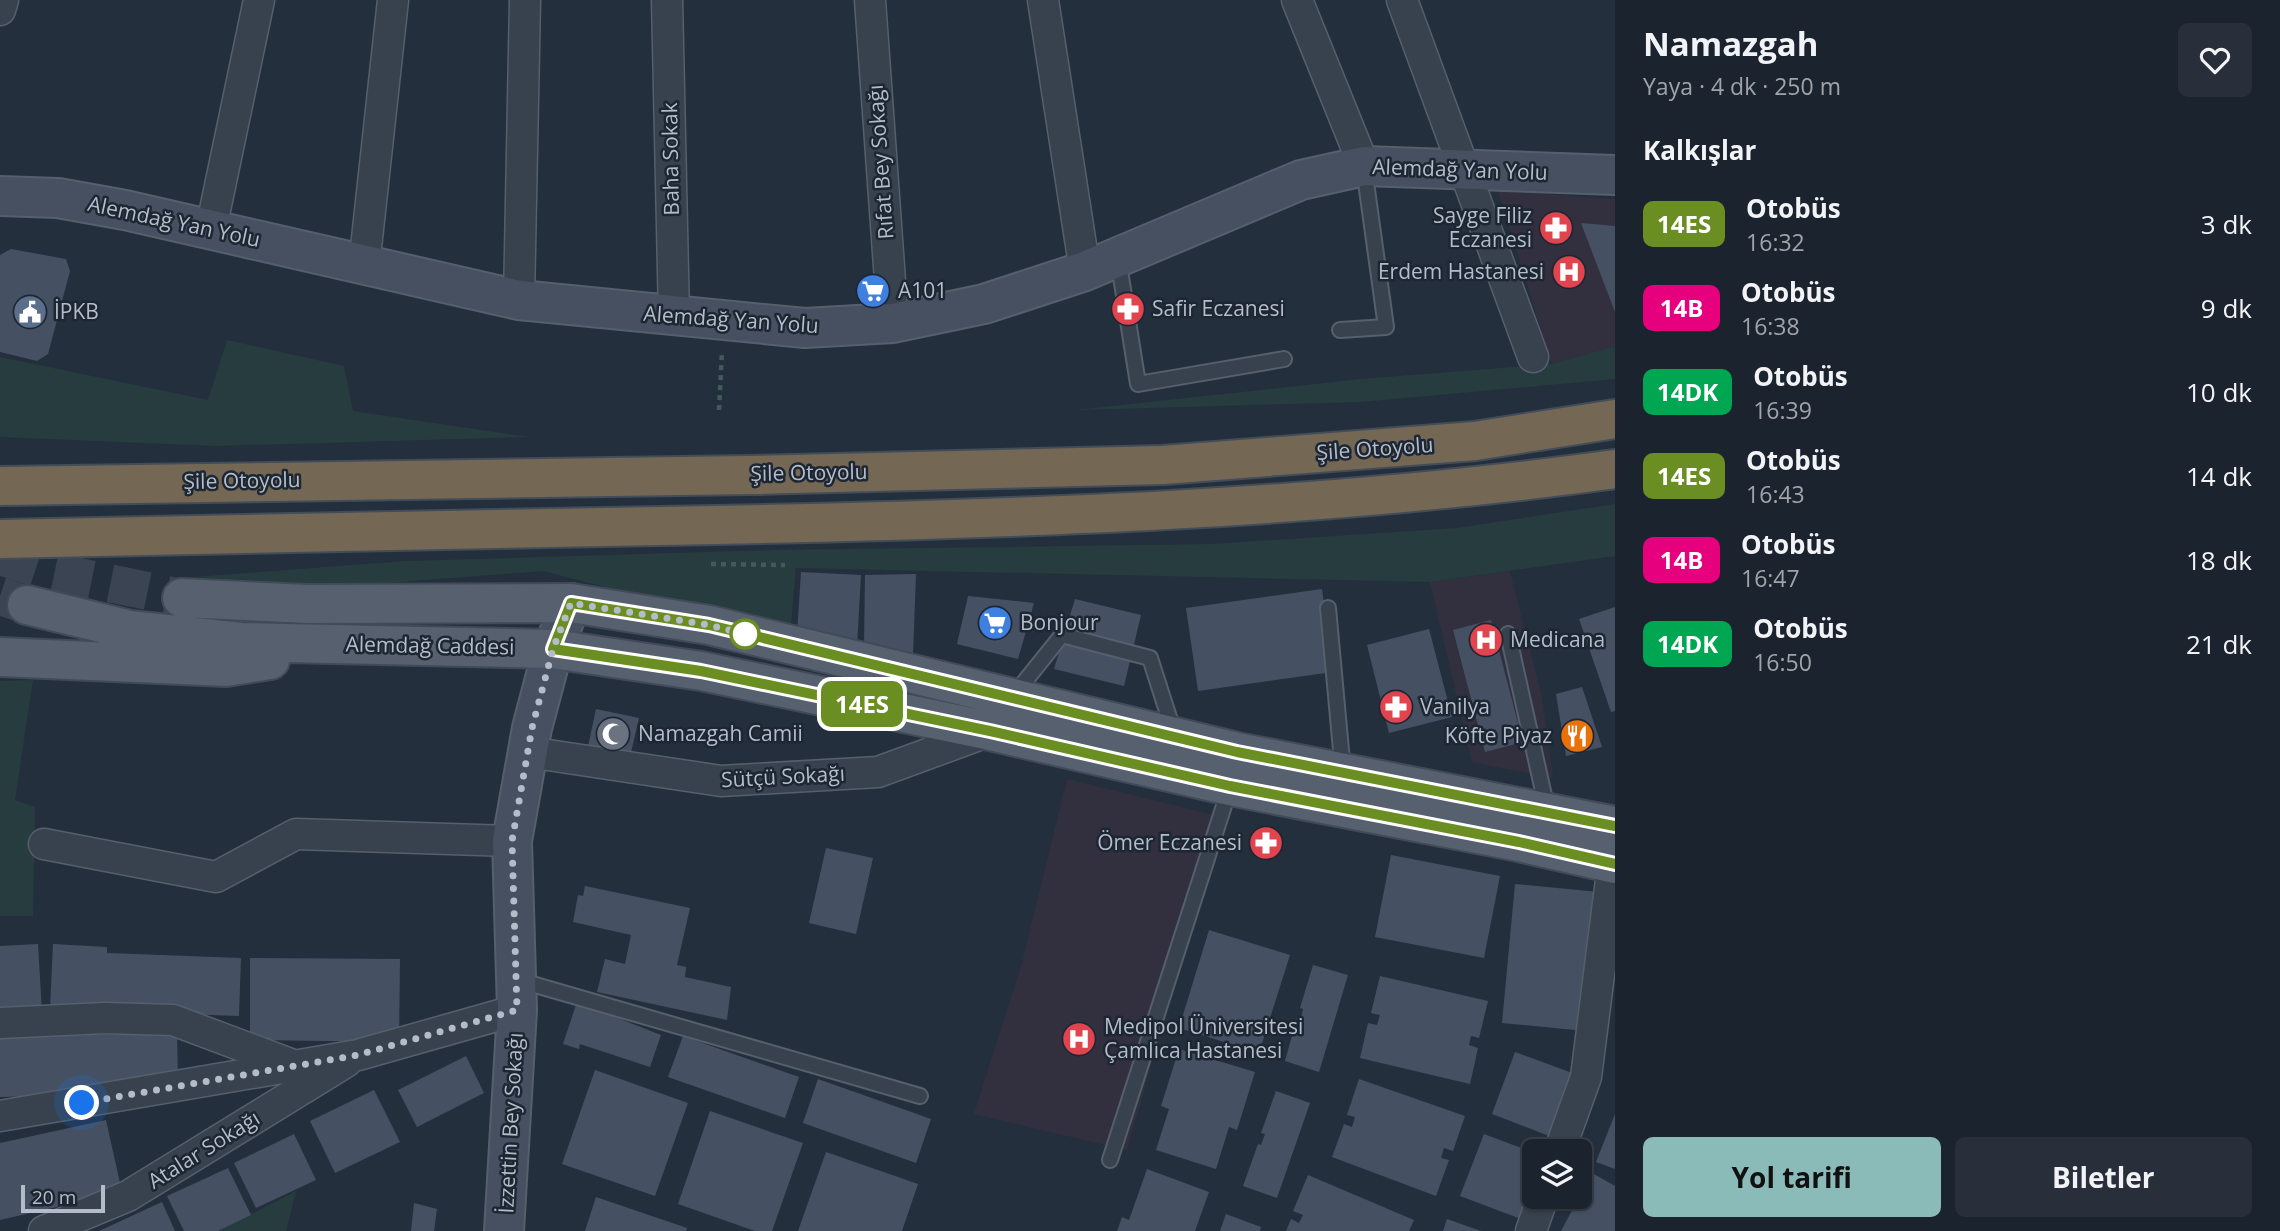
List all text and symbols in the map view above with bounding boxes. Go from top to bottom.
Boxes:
text: Namazgah [1643,21,1818,66]
button: heart [2178,23,2252,97]
text: Yaya · 4 dk · 250 m [1643,70,1841,102]
street label: Rıfat Bey Sokağı [861,84,899,240]
street label: Baha Sokak [655,102,685,216]
text: Kalkışlar [1643,132,1756,168]
street label: Alemdağ Yan Yolu [1372,152,1548,186]
street label: Alemdağ Yan Yolu [85,189,263,253]
text: Otobüs [1746,190,1841,226]
place label: Sayge Filiz Eczanesi [1433,201,1532,253]
text: 3 dk [2201,206,2252,242]
text: 14ES [1657,207,1711,240]
pharmacy icon: Sayge Filiz Eczanesi [1537,209,1575,247]
text: 16:32 [1746,226,1805,258]
hospital icon: Erdem Hastanesi [1550,253,1588,291]
place label: Erdem Hastanesi [1378,257,1544,285]
supermarket icon: A101 [854,272,892,310]
text: Otobüs [1741,274,1836,310]
place label: A101 [898,276,947,304]
pharmacy icon: Safir Eczanesi [1109,290,1147,328]
text: 9 dk [2201,290,2252,326]
text: 14B [1660,291,1703,324]
public building icon: İPKB [11,293,49,331]
place label: Safir Eczanesi [1152,294,1285,322]
place label: İPKB [54,297,99,325]
street label: Alemdağ Yan Yolu [643,299,820,339]
text: 16:38 [1741,310,1800,342]
text: Otobüs [1753,358,1848,394]
text: 10 dk [2186,374,2252,410]
text: 14DK [1657,375,1718,408]
text: 16:39 [1753,394,1812,426]
street label: Şile Otoyolu [1316,430,1434,466]
text: Otobüs [1746,442,1841,478]
street label: Şile Otoyolu [750,457,868,487]
text: 14 dk [2186,458,2252,494]
text: 14ES [1657,459,1711,492]
street label: Şile Otoyolu [183,465,301,495]
text: 16:43 [1746,478,1805,510]
text: Otobüs [1741,526,1836,562]
text: 18 dk [2186,542,2252,578]
text: 14B [1660,543,1703,576]
text: 16:47 [1741,562,1800,594]
supermarket icon: Bonjour [976,604,1014,642]
place label: Bonjour [1020,608,1099,636]
text: Otobüs [1753,610,1848,646]
unlabelled marker [730,619,760,649]
hospital icon: Medicana [1467,621,1505,659]
place label: Medicana [1510,625,1605,653]
text: 21 dk [2186,626,2252,662]
text: 14DK [1657,627,1718,660]
street label: Alemdağ Caddesi [345,630,515,660]
text: 16:50 [1753,646,1812,678]
line badge: 14ES [813,681,911,727]
text: 14ES [835,687,889,720]
pharmacy icon: Vanilya [1377,688,1415,726]
place label: Vanilya [1420,692,1490,720]
mosque icon: Namazgah Camii [594,715,632,753]
restaurant icon: Köfte Piyaz [1558,717,1596,755]
place label: Namazgah Camii [638,719,803,747]
place label: Köfte Piyaz [1445,721,1552,749]
street label: Sütçü Sokağı [720,759,846,793]
pharmacy icon: Ömer Eczanesi [1247,824,1285,862]
place label: Ömer Eczanesi [1097,828,1242,856]
place label: Medipol Üniversitesi Çamlıca Hastanesi [1104,1012,1303,1064]
hospital icon: Medipol Üniversitesi Çamlıca Hastanesi [1060,1020,1098,1058]
street label: İzzettin Bey Sokağı [491,1032,529,1214]
your location [64,1085,99,1120]
street label: Atalar Sokağı [142,1104,265,1195]
button: Yol tarifi [1643,1137,1941,1217]
button: Biletler [1955,1137,2252,1217]
map controls [1522,1139,1592,1209]
button: layers [1522,1139,1592,1209]
scale bar [21,1182,105,1214]
text: 20 m [32,1184,76,1210]

